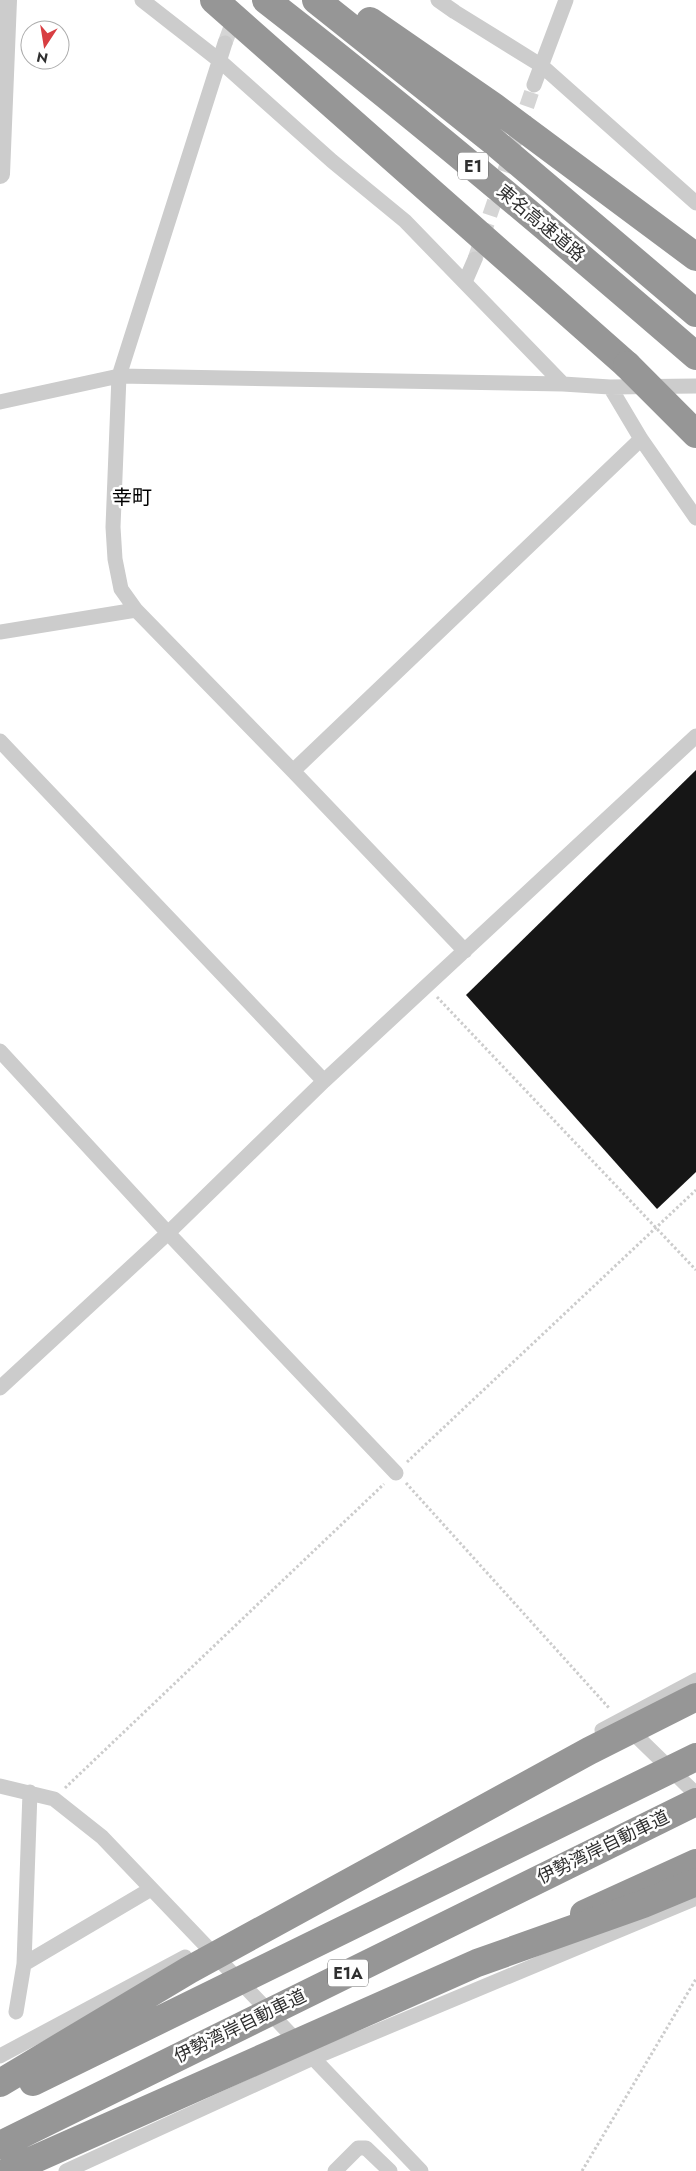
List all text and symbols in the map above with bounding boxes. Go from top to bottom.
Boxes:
north arrow [20,20,70,70]
text: N [35,47,50,69]
road number: E1 [458,153,488,180]
street label: 東名高速道路 [491,178,591,268]
district label: 幸町 [112,483,152,512]
street label: 伊勢湾岸自動車道 [533,1804,673,1890]
road number: E1A [328,1960,368,1986]
street label: 伊勢湾岸自動車道 [170,1983,310,2069]

